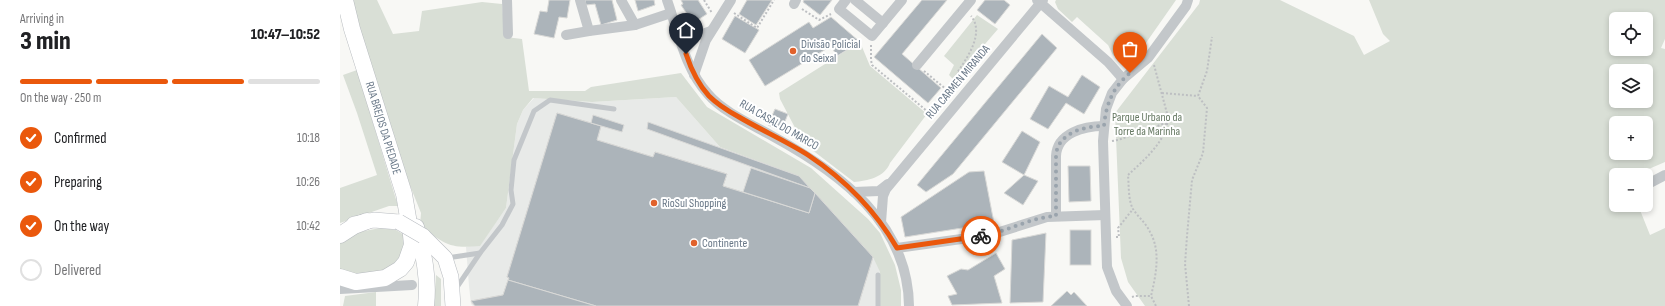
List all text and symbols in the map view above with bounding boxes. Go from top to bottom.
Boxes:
text: Arriving in [20,11,64,27]
map controls [1609,12,1653,212]
button: locate [1609,12,1653,56]
pin [669,13,703,54]
icon: home [675,19,697,41]
text: 10:47–10:52 [251,25,320,44]
text: 3 min [20,26,71,57]
pin [1113,32,1147,73]
place label: Divisão Policial do Seixal [801,37,860,66]
icon: bag [1119,38,1141,60]
street label: RUA CARMEN MIRANDA [923,41,994,122]
marker: Divisão Policial do Seixal [788,46,798,56]
button: layers [1609,64,1653,108]
street label: RUA BREJOS DA PIEDADE [362,80,404,176]
text: On the way · 250 m [20,90,101,106]
street label: RUA CASAL DO MARCO [737,96,821,154]
park label: Parque Urbano da Torre da Marinha [1112,110,1182,139]
button: + [1609,116,1653,160]
icon: check [20,127,42,149]
text: Confirmed [54,129,107,148]
text: 10:18 [297,130,320,146]
button: − [1609,168,1653,212]
icon: check [20,171,42,193]
text: Preparing [54,173,102,192]
text: 10:26 [296,174,320,190]
place label: RioSul Shopping [662,196,727,211]
marker: RioSul Shopping [649,198,659,208]
icon: check [20,215,42,237]
courier [961,216,1001,256]
text: On the way [54,217,109,236]
text: 10:42 [296,218,320,234]
icon: bike [970,225,992,247]
place label: Continente [702,236,748,251]
marker: Continente [689,238,699,248]
text: Delivered [54,261,101,280]

